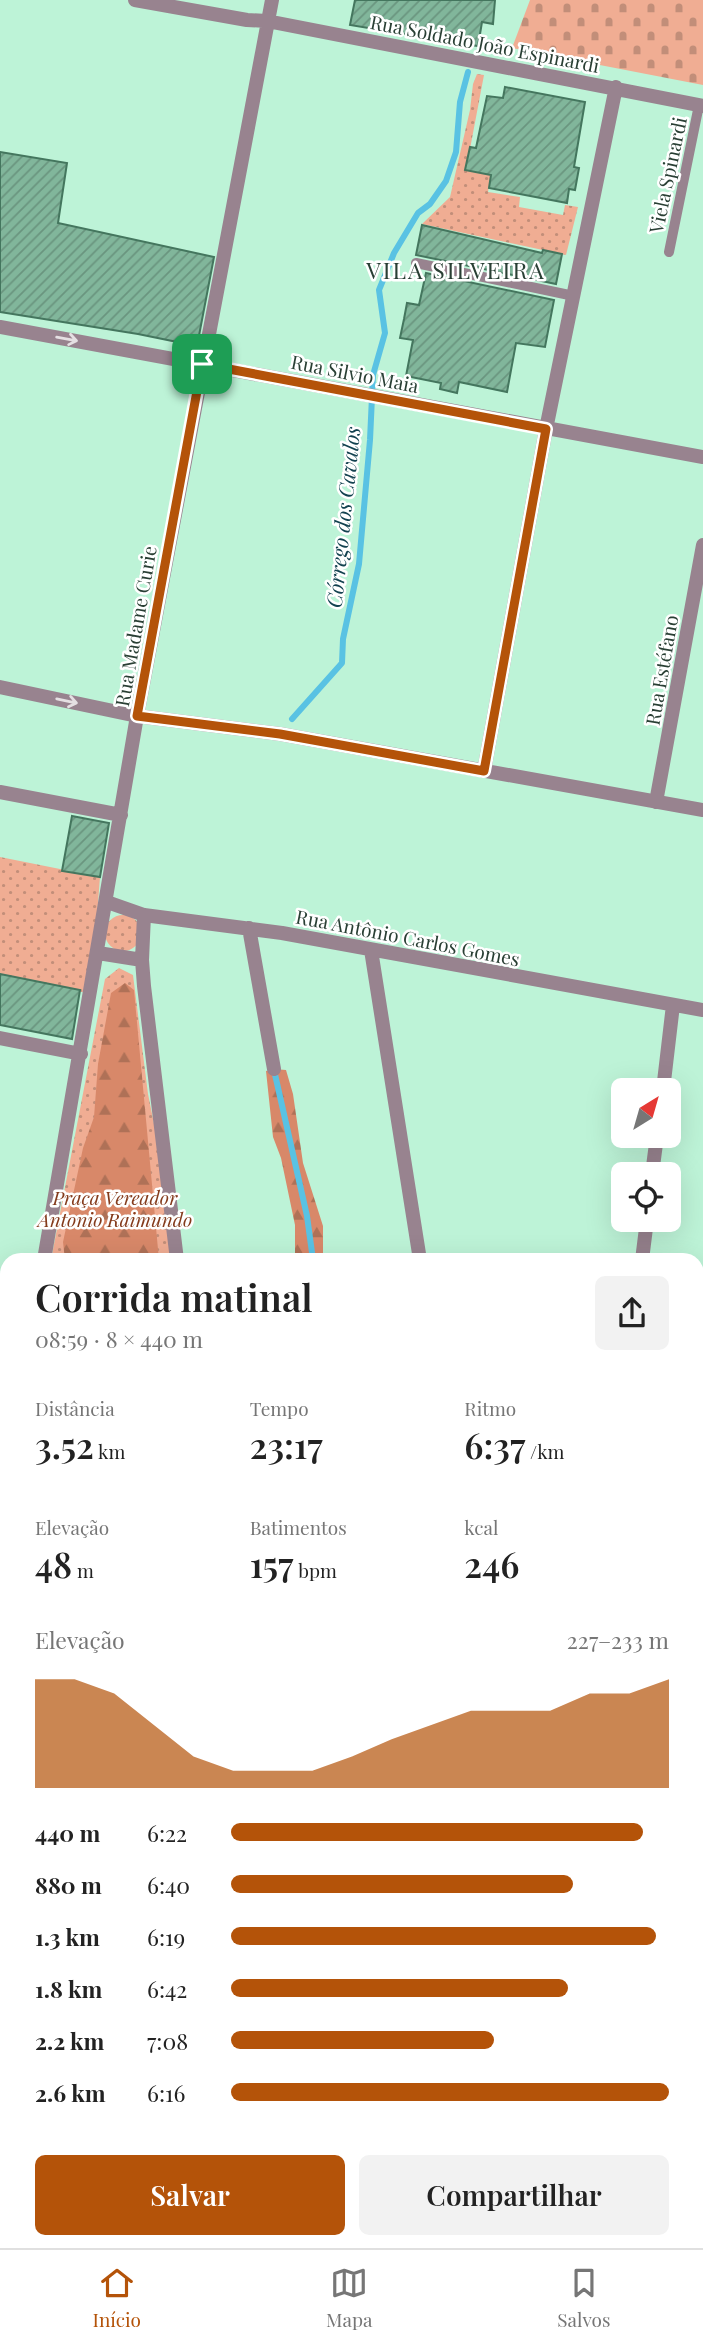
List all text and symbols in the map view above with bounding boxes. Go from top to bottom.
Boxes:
street label: Rua Soldado João Espinardi [368,8,602,78]
street label: Viela Spinardi [642,114,692,237]
district label: VILA SILVEIRA [365,254,546,285]
one-way arrow [55,333,78,346]
pin [172,334,232,394]
icon: arrive [183,345,221,383]
street label: Rua Silvio Maia [289,348,422,398]
water label: Córrego dos Cavalos [319,425,365,609]
street label: Rua Madame Curie [108,544,162,708]
street label: Rua Estéfano [639,613,683,727]
one-way arrow [55,695,78,709]
street label: Rua Antônio Carlos Gomes [294,903,522,971]
north arrow [611,1078,681,1148]
map controls [611,1078,681,1232]
button: locate [611,1162,681,1232]
park label: Praça Vereador Antonio Raimundo [36,1184,192,1232]
text: Corrida matinal [35,1271,313,1322]
button: share [595,1276,669,1350]
text: 08:59 · 8 × 440 m [35,1323,203,1354]
text: Distância [35,1395,115,1421]
text: Tempo [250,1395,309,1421]
text: Ritmo [464,1395,516,1421]
text: 3.52 [35,1421,94,1468]
text: 23:17 [250,1421,323,1468]
text: 6:37 [464,1421,525,1468]
text: km [94,1438,125,1464]
text: /km [525,1438,564,1464]
text: Elevação [35,1514,109,1540]
text: Batimentos [250,1514,347,1540]
text: kcal [464,1514,498,1540]
text: 48 [35,1540,72,1587]
text: 157 [250,1540,293,1587]
text: 246 [464,1540,519,1587]
text: m [72,1557,94,1583]
text: bpm [293,1557,337,1583]
text: Elevação [35,1624,125,1655]
text: 227–233 m [567,1624,669,1655]
text: 440 m [35,1817,100,1848]
text: 6:22 [147,1817,187,1848]
text: 880 m [35,1869,102,1900]
text: 6:40 [147,1869,190,1900]
text: 1.3 km [35,1921,100,1952]
text: 6:19 [147,1921,185,1952]
text: 1.8 km [35,1973,102,2004]
text: 6:42 [147,1973,187,2004]
text: 2.2 km [35,2025,104,2056]
text: 7:08 [147,2025,188,2056]
text: 2.6 km [35,2077,106,2108]
text: 6:16 [147,2077,185,2108]
button: Salvar [35,2155,345,2235]
button: Compartilhar [359,2155,669,2235]
tab: Início [92,2264,141,2332]
tab: Mapa [326,2264,372,2332]
tab: Salvos [557,2264,611,2332]

